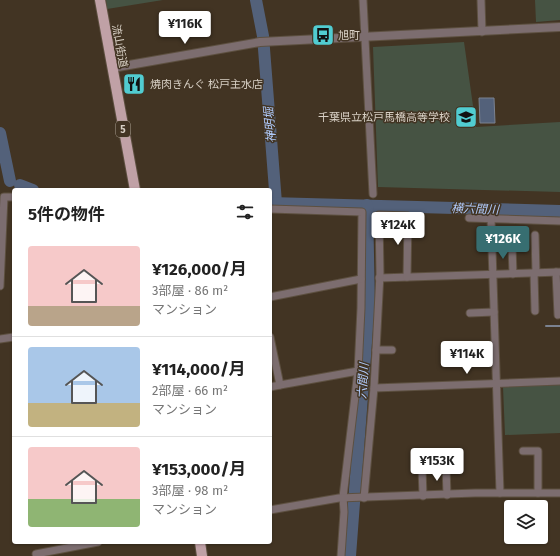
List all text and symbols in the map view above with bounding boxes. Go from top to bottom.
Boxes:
pin: ¥116K [157,11,213,45]
text: ¥116K [168,16,202,31]
bus stop icon: 旭町 [310,22,336,48]
street label: 流山街道 [109,23,130,69]
place label: 旭町 [338,29,360,42]
restaurant icon: 焼肉きんぐ 松戸主水店 [121,71,147,97]
place label: 焼肉きんぐ 松戸主水店 [150,78,263,91]
water label: 神明堀 [261,104,279,144]
school or university icon: 千葉県立松戸馬橋高等学校 [453,104,479,130]
place label: 千葉県立松戸馬橋高等学校 [318,111,450,124]
road number: 5 [116,121,130,137]
icon: filters [234,201,256,223]
water label: 横六間川 [451,201,501,217]
text: 5件の物件 [28,204,105,225]
pin: ¥124K [370,212,426,246]
text: ¥124K [381,217,415,232]
pin: ¥126K [475,226,531,260]
text: ¥126K [485,231,521,246]
text: ¥126,000/月 [152,259,247,280]
icon: home [60,262,108,310]
text: 3部屋 · 86 m² [152,283,228,298]
text: マンション [152,302,217,317]
pin: ¥114K [439,341,495,375]
text: ¥114K [450,346,484,361]
text: ¥114,000/月 [152,359,246,380]
water label: 六間川 [355,361,371,399]
icon: home [60,363,108,411]
text: 2部屋 · 66 m² [152,383,228,398]
text: マンション [152,402,217,417]
pin: ¥153K [409,448,465,482]
text: ¥153K [420,453,454,468]
text: ¥153,000/月 [152,459,246,480]
icon: home [60,463,108,511]
text: 3部屋 · 98 m² [152,483,228,498]
map controls [504,500,548,544]
button: layers [504,500,548,544]
text: マンション [152,502,217,517]

